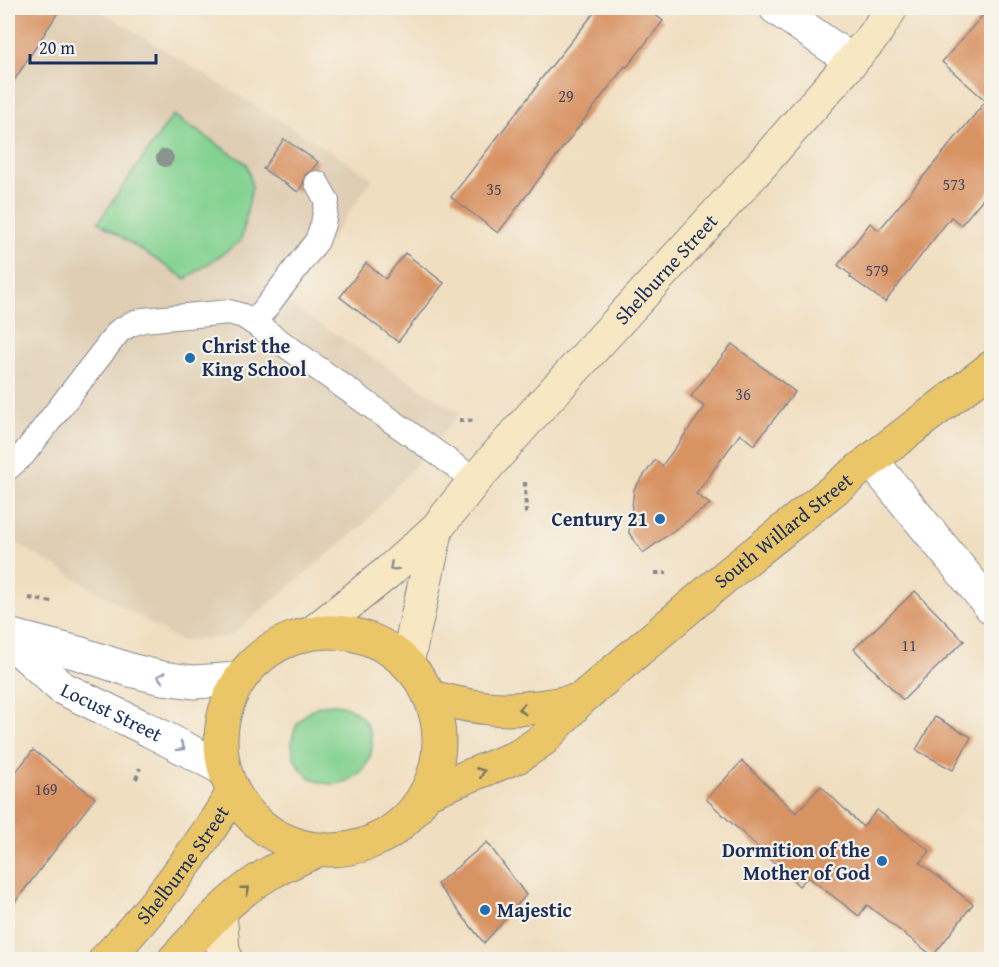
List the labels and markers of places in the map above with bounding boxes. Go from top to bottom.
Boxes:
place label: Christ the King School [202,331,306,383]
marker: Christ the King School [183,351,197,365]
place label: Century 21 [551,504,648,533]
marker: Century 21 [653,512,667,526]
place label: Dormition of the Mother of God [722,835,871,887]
marker: Dormition of the Mother of God [875,854,889,868]
place label: Majestic [497,895,572,924]
marker: Majestic [478,903,492,917]

